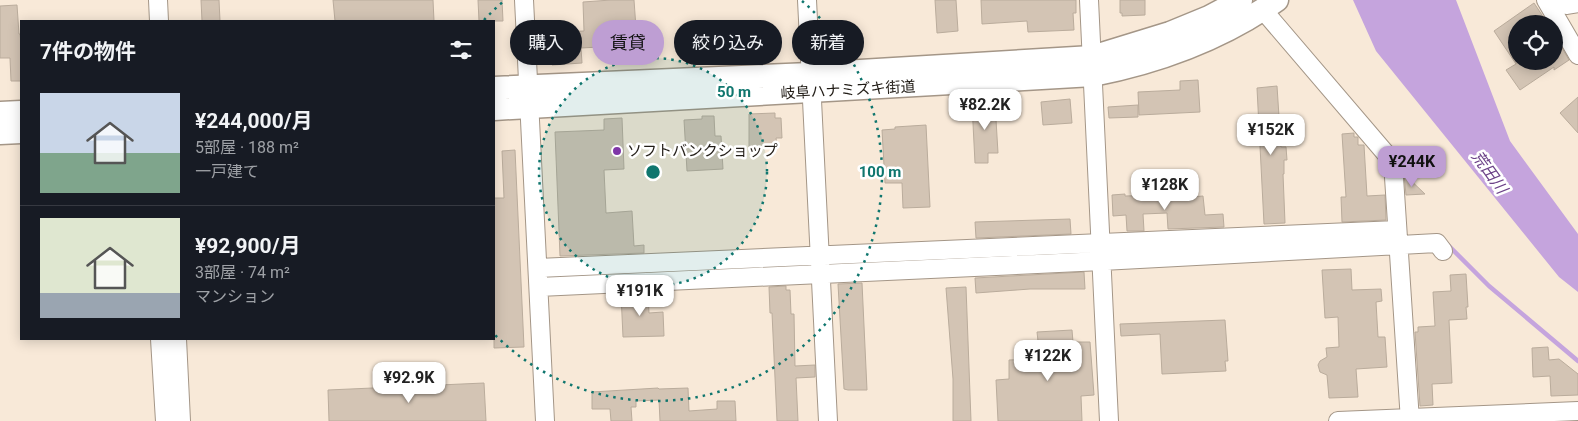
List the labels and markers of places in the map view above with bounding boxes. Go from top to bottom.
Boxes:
pin: ¥82.2K [944,88,1026,131]
pin: ¥152K [1236,114,1306,156]
place label: ソフトバンクショップ [627,142,778,160]
marker: ソフトバンクショップ [611,145,623,157]
pin: ¥244K [1377,146,1447,188]
centre of rings [644,163,662,181]
pin: ¥128K [1130,168,1200,211]
pin: ¥191K [605,274,675,317]
pin: ¥122K [1013,340,1083,382]
pin: ¥92.9K [368,362,450,404]

